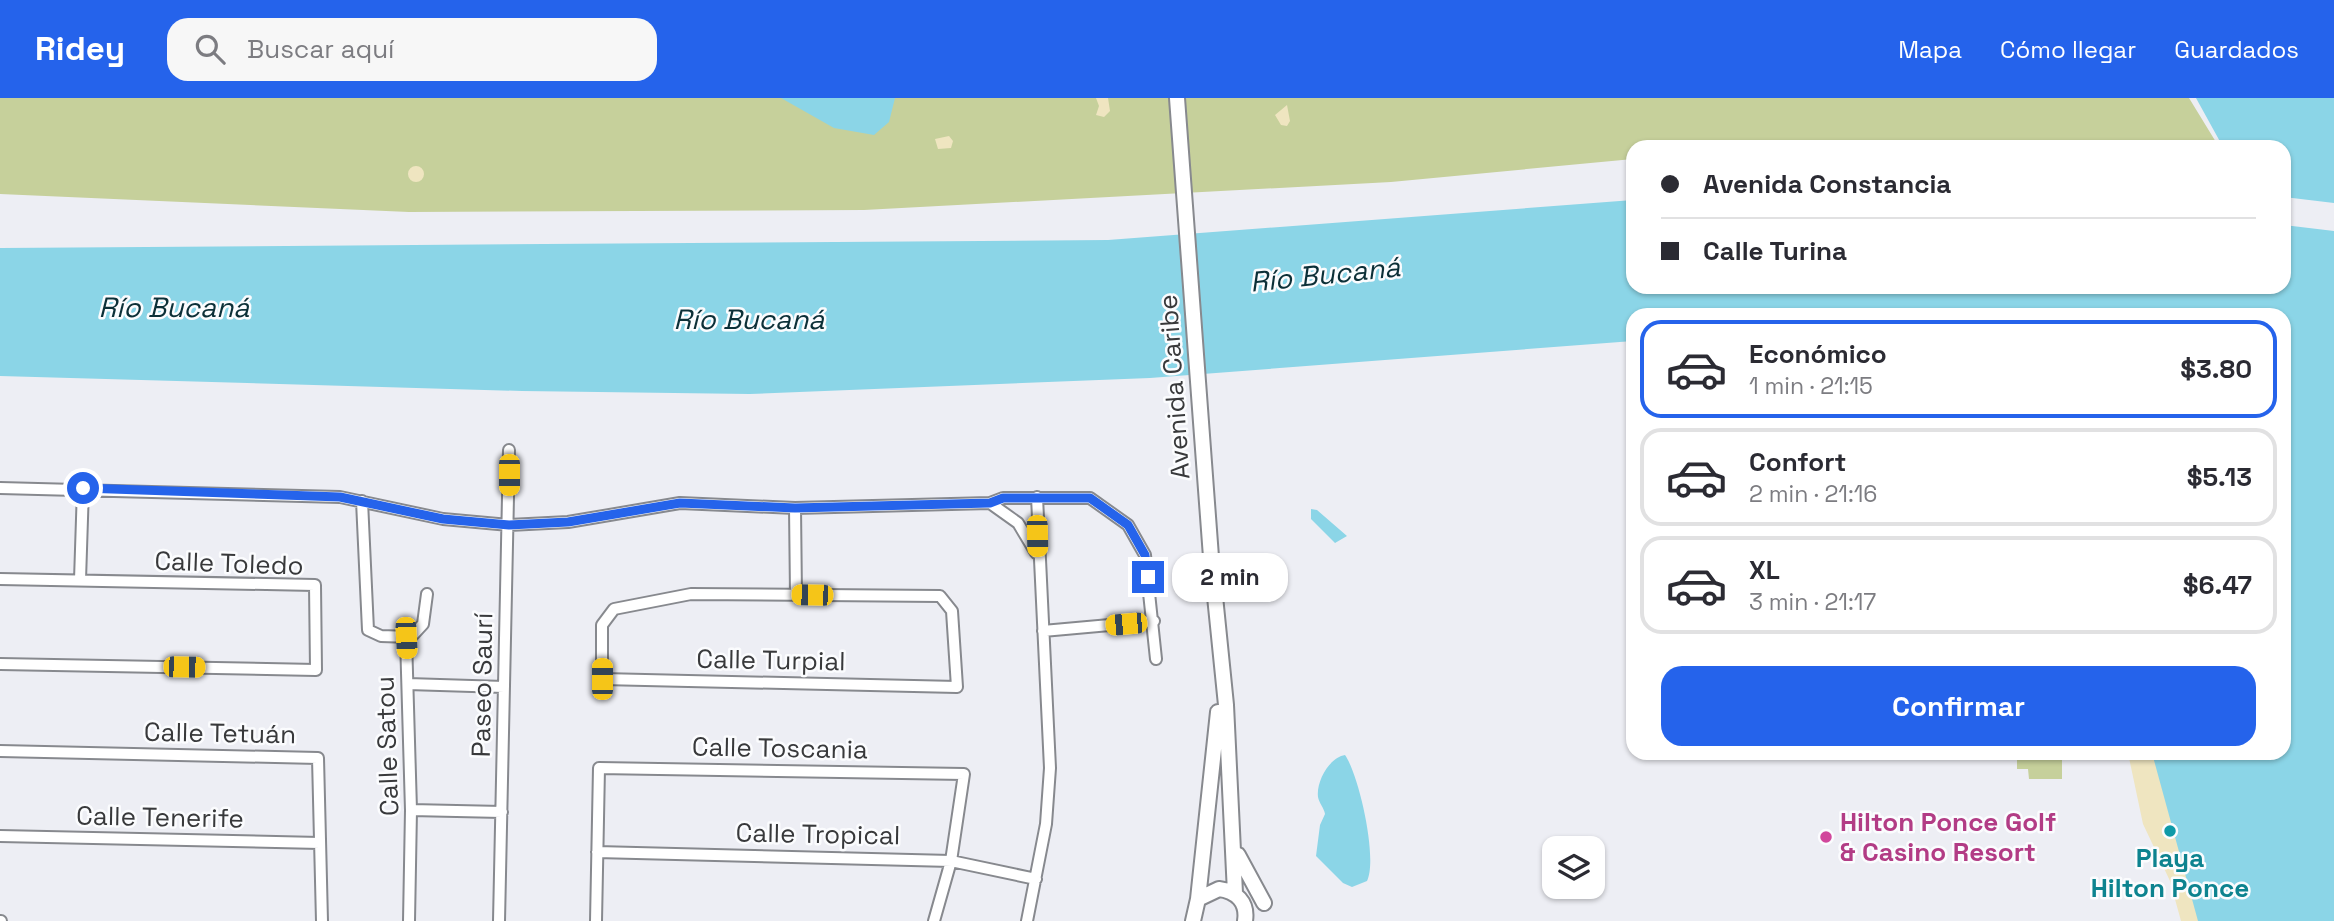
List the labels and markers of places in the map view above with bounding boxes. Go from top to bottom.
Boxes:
place label: Hilton Ponce Golf & Casino Resort [1840,805,2056,869]
marker: Playa Hilton Ponce [2162,823,2178,839]
marker: Hilton Ponce Golf & Casino Resort [1818,829,1834,845]
place label: Playa Hilton Ponce [2091,841,2249,905]

